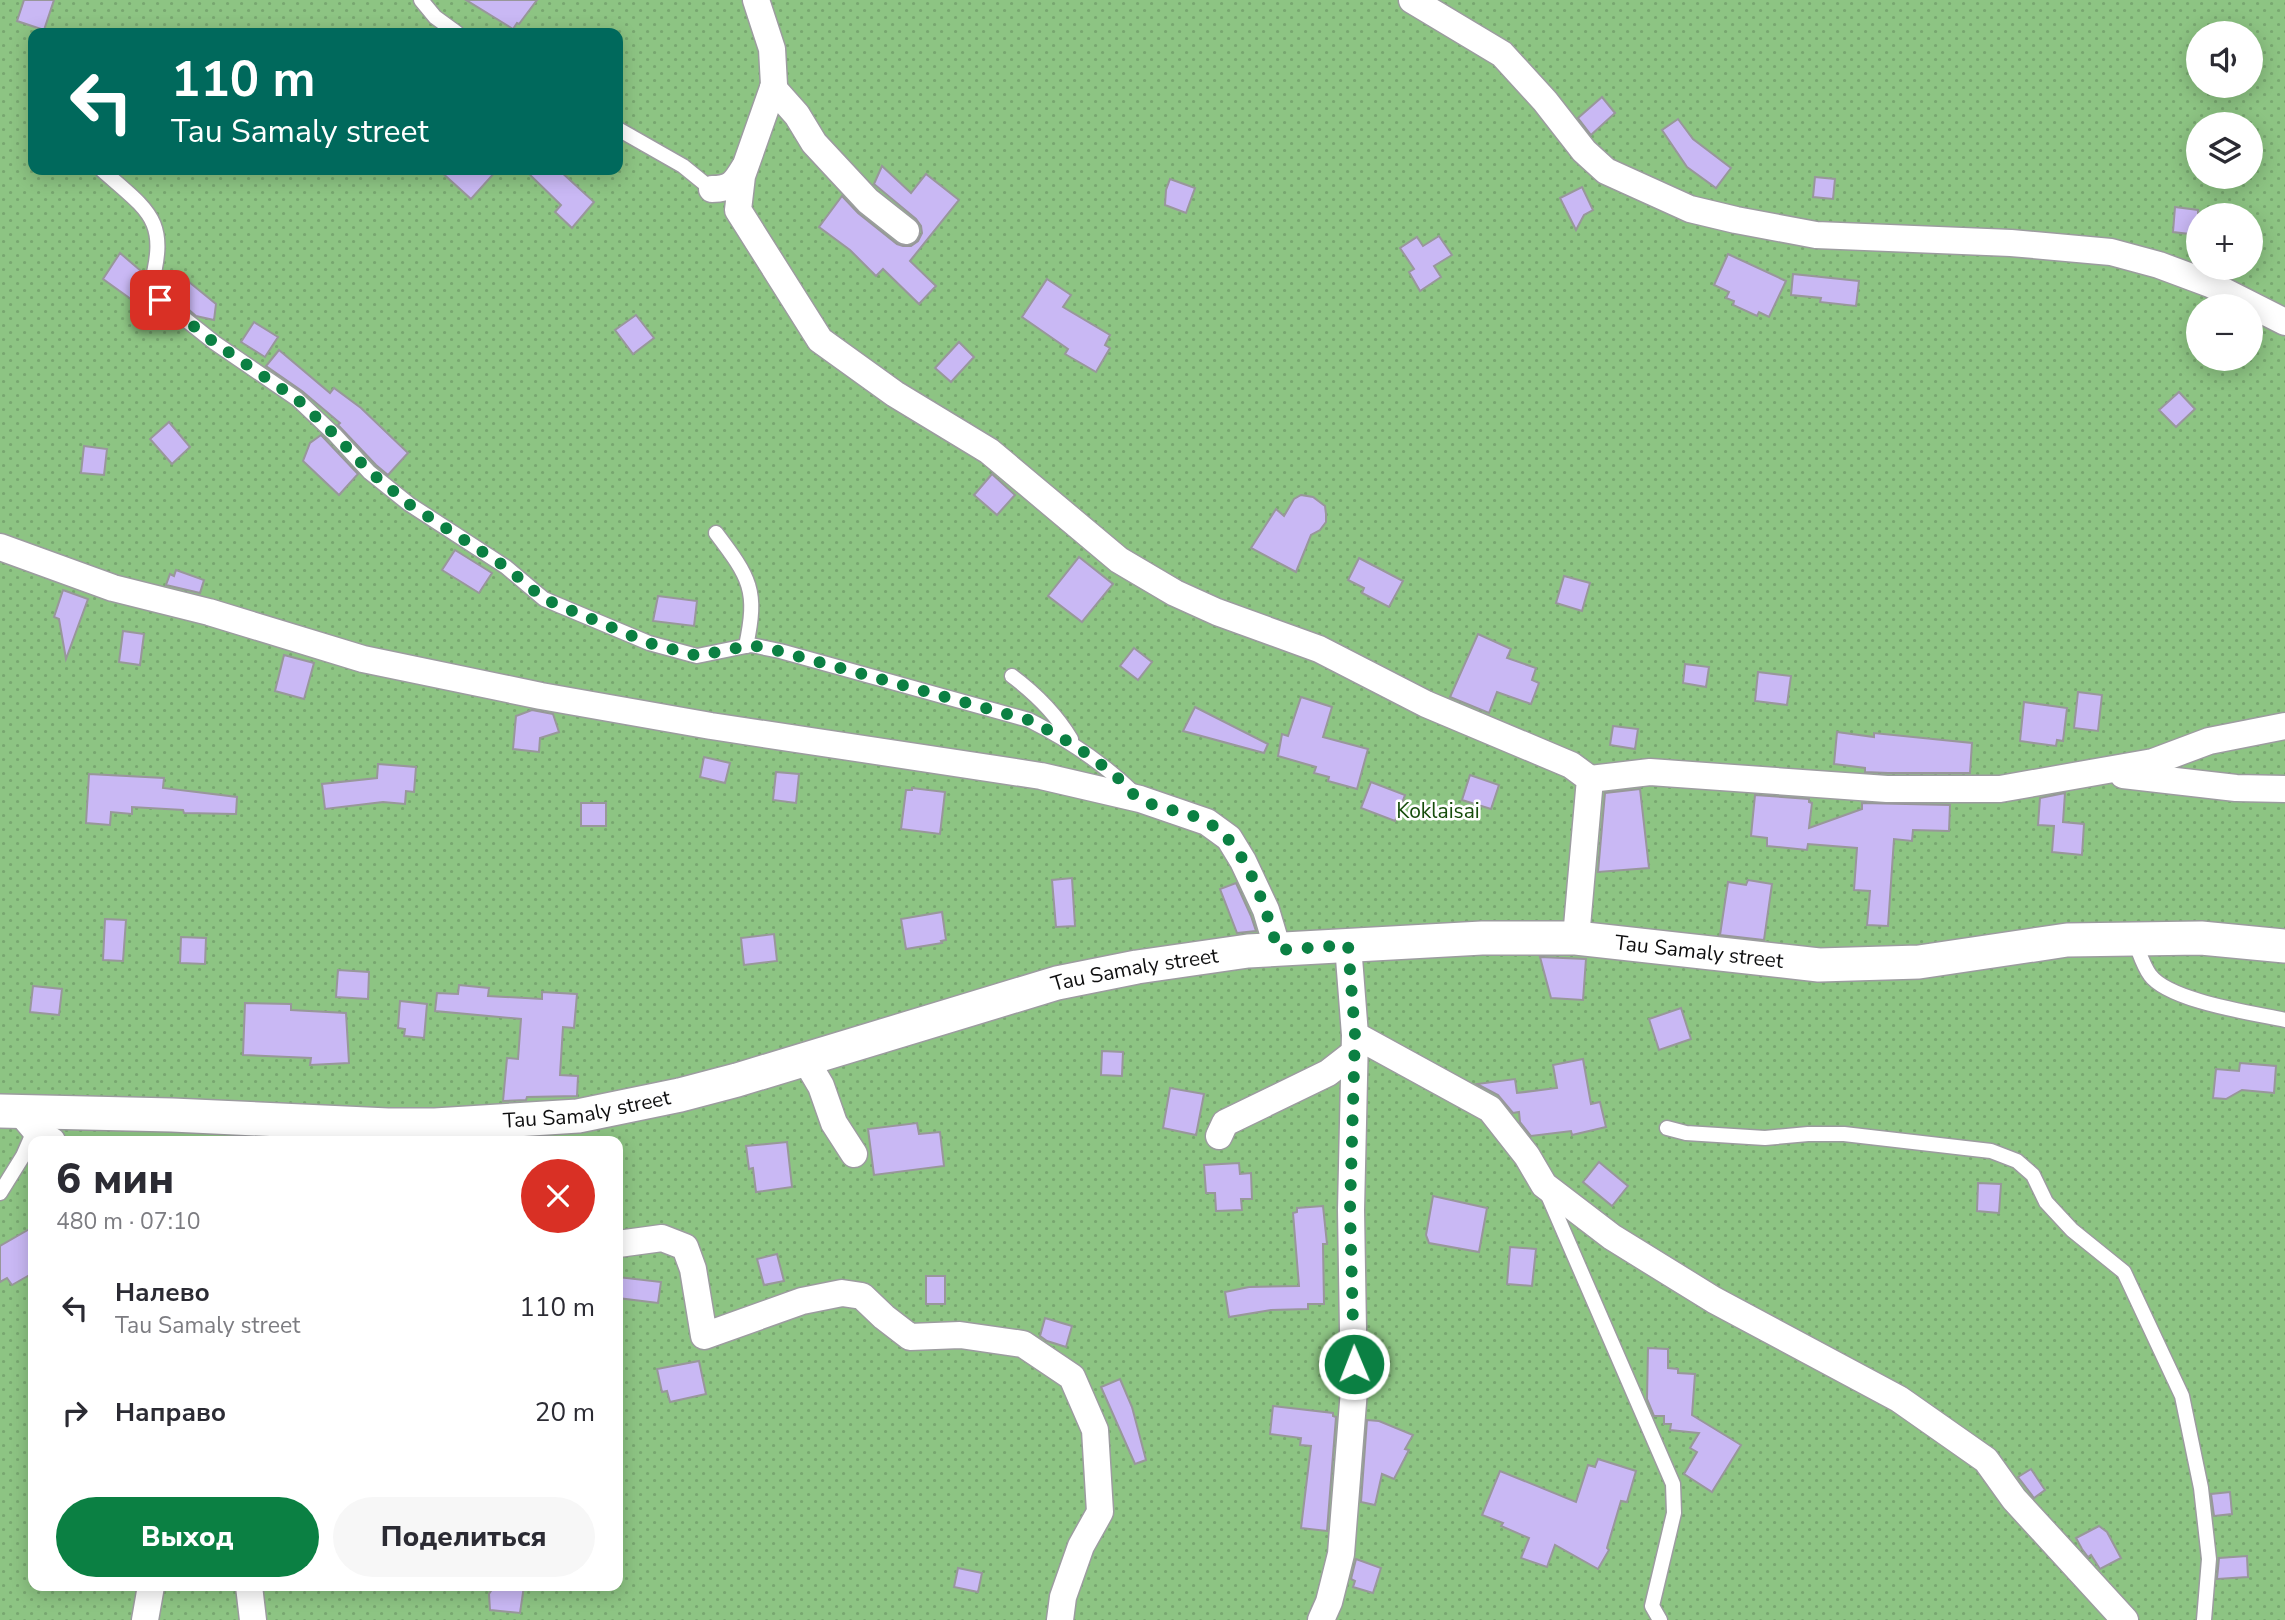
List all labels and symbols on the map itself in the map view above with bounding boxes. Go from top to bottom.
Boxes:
pin [130,270,190,330]
park label: Koklaisai [1396,797,1480,825]
street label: Tau Samaly street [1613,928,1785,975]
street label: Tau Samaly street [1048,941,1221,998]
street label: Tau Samaly street [502,1083,674,1135]
position arrow [1317,1327,1391,1401]

